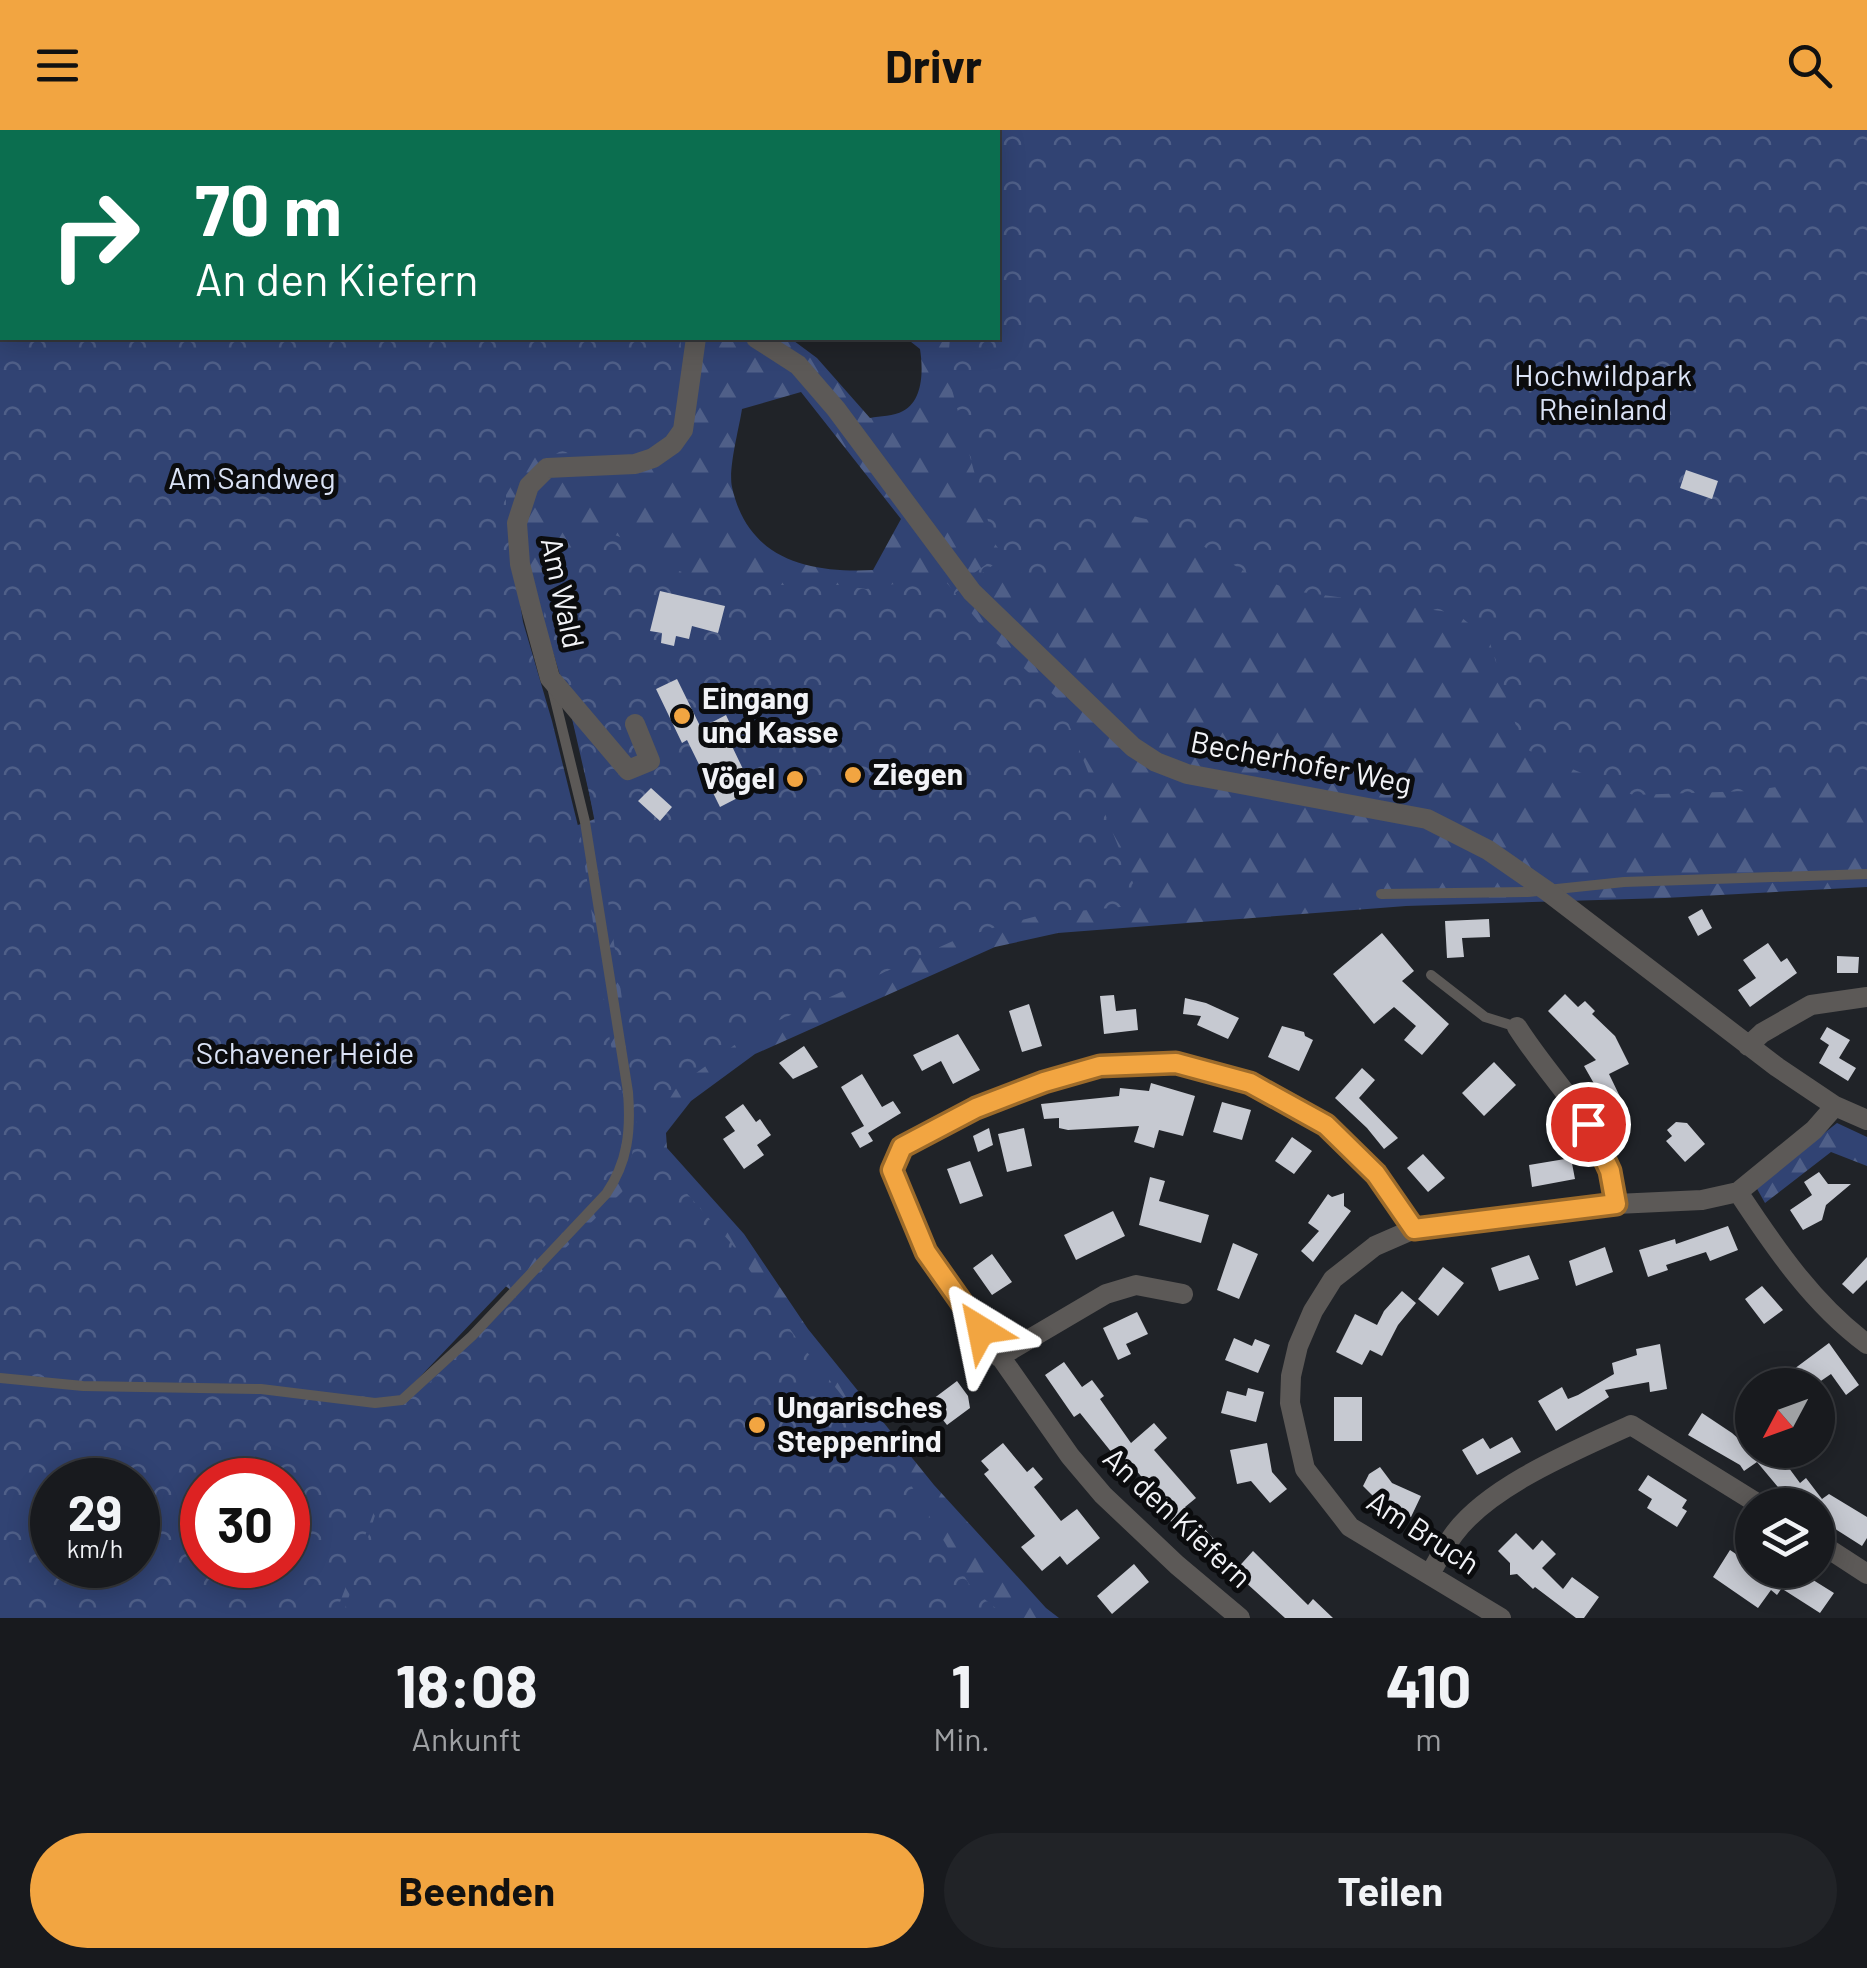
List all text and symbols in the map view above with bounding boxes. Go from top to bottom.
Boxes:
icon: menu [30,38,85,93]
text: Drivr [885,38,982,92]
icon: search [1782,38,1837,93]
text: 70 m [195,166,342,250]
icon: right [30,170,160,300]
text: An den Kiefern [195,251,479,305]
park label: Hochwildpark Rheinland [1514,356,1692,426]
park label: Am Sandweg [168,459,336,495]
street label: Am Wald [535,534,593,651]
place label: Eingang und Kasse [702,679,839,749]
marker: Eingang und Kasse [671,705,693,727]
street label: Becherhofer Weg [1188,722,1415,800]
place label: Ziegen [873,755,963,791]
place label: Vögel [701,759,775,795]
marker: Ziegen [842,764,864,786]
marker: Vögel [784,768,806,790]
park label: Schavener Heide [196,1034,414,1070]
pin [1546,1082,1631,1167]
icon: arrive [1561,1097,1616,1152]
position arrow [929,1278,1033,1382]
north arrow [1735,1368,1835,1468]
map controls [1735,1368,1835,1588]
place label: Ungarisches Steppenrind [777,1388,943,1458]
marker: Ungarisches Steppenrind [746,1414,768,1436]
street label: An den Kiefern [1097,1439,1260,1594]
speed limit sign: 30 [180,1458,310,1588]
text: 29 [68,1481,122,1541]
street label: Am Bruch [1361,1482,1487,1581]
button: layers [1735,1488,1835,1588]
text: km/h [67,1533,123,1563]
text: 18:08 [396,1648,538,1720]
text: 1 [951,1648,972,1720]
text: 410 [1385,1648,1471,1720]
text: Ankunft [412,1719,522,1757]
text: Min. [933,1719,990,1757]
text: m [1415,1719,1442,1757]
button: Beenden [30,1833,924,1948]
button: Teilen [944,1833,1837,1948]

